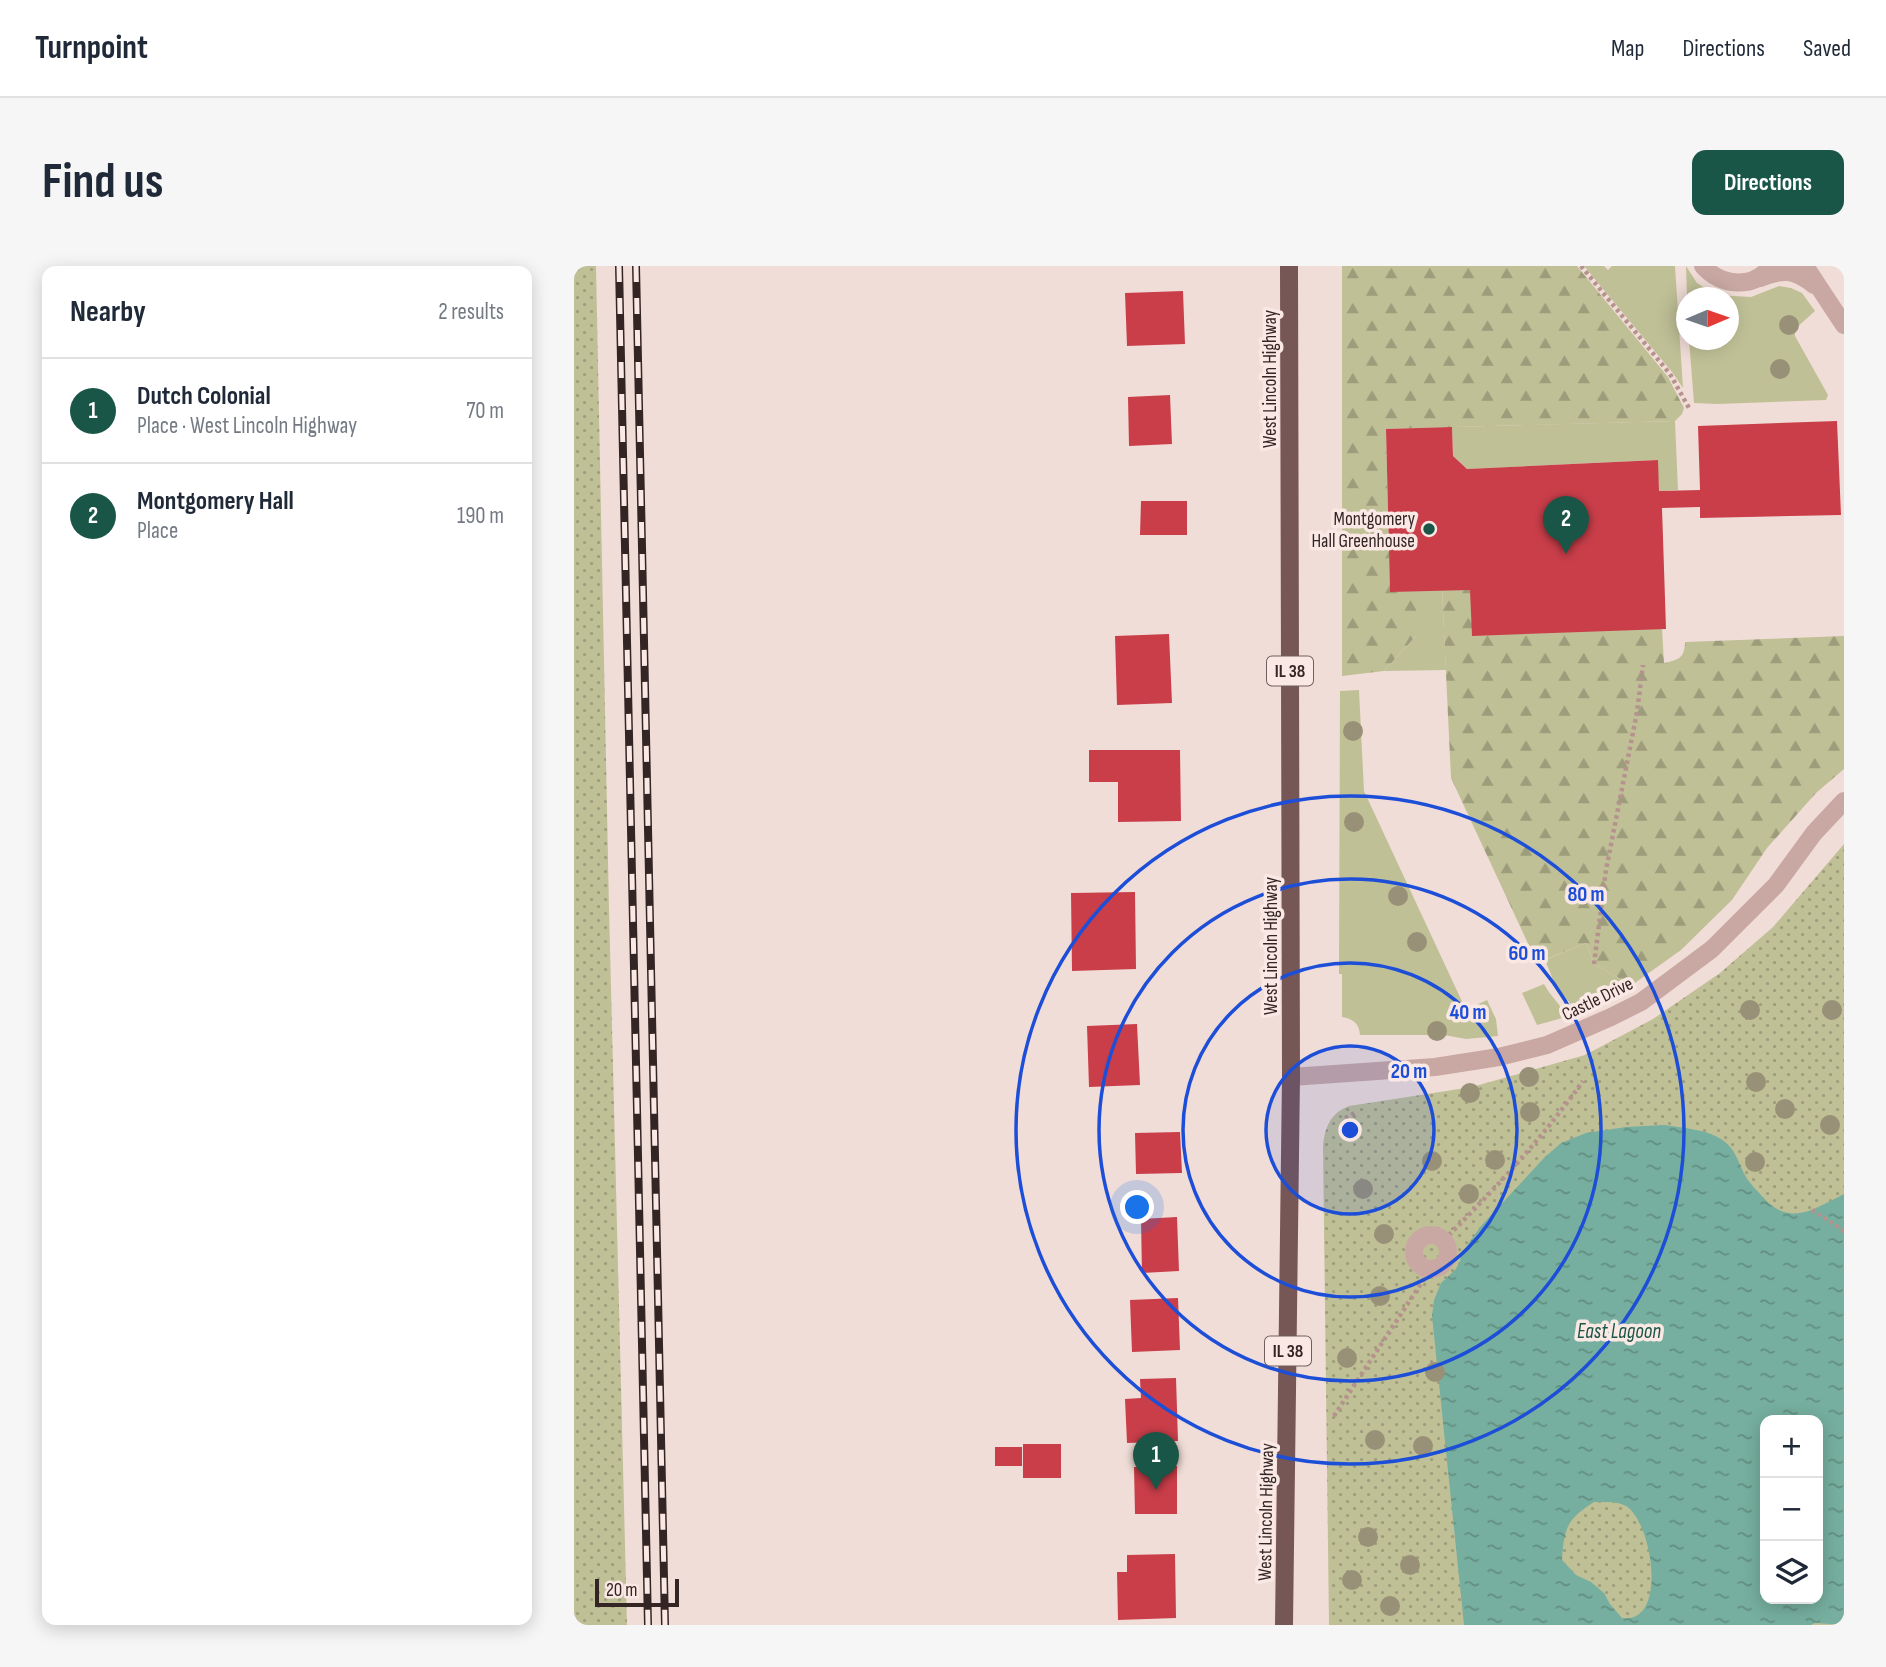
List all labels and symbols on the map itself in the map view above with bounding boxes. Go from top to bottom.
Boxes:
north arrow [1676,287,1739,350]
street label: West Lincoln Highway [1259,309,1282,448]
pin: 2 [1543,496,1589,554]
place label: Montgomery Hall Greenhouse [1311,508,1416,553]
marker: Montgomery Hall Greenhouse [1421,521,1437,537]
road number: IL 38 [1267,656,1313,685]
street label: West Lincoln Highway [1260,876,1283,1015]
text: 80 m [1567,882,1605,907]
text: 60 m [1508,941,1546,966]
street label: Castle Drive [1558,972,1637,1026]
text: 40 m [1450,1000,1486,1025]
text: 20 m [1391,1059,1427,1084]
centre of rings [1338,1118,1362,1142]
your location [1120,1190,1154,1224]
water label: East Lagoon [1577,1319,1661,1344]
road number: IL 38 [1265,1336,1311,1366]
pin: 1 [1133,1432,1179,1490]
street label: West Lincoln Highway [1254,1442,1279,1581]
scale bar [595,1576,679,1608]

